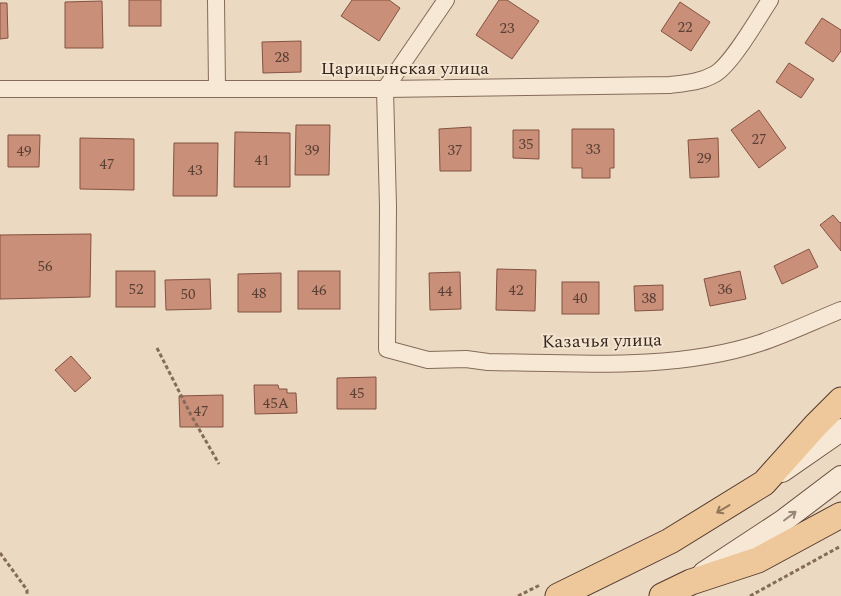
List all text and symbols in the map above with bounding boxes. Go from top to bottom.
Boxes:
house number: 22 [677,16,693,39]
house number: 23 [499,17,515,40]
house number: 28 [274,46,290,69]
street label: Царицынская улица [321,55,489,82]
house number: 27 [751,128,767,151]
house number: 35 [518,133,534,156]
house number: 33 [585,138,601,161]
house number: 39 [304,139,320,162]
house number: 37 [447,139,463,162]
house number: 49 [16,140,32,163]
house number: 29 [696,147,712,170]
house number: 41 [254,149,270,172]
house number: 47 [99,153,115,176]
house number: 43 [187,159,203,182]
house number: 56 [37,255,53,278]
house number: 52 [128,278,144,301]
house number: 36 [717,278,733,301]
house number: 46 [311,279,327,302]
house number: 42 [508,279,524,302]
house number: 44 [437,280,453,303]
house number: 48 [251,282,267,305]
house number: 50 [180,283,196,306]
house number: 40 [572,287,588,310]
house number: 38 [641,287,657,310]
street label: Казачья улица [542,326,662,356]
house number: 45 [349,382,365,405]
house number: 45А [263,392,289,415]
house number: 47 [193,400,209,423]
one-way arrow [716,504,730,514]
one-way arrow [783,511,796,522]

